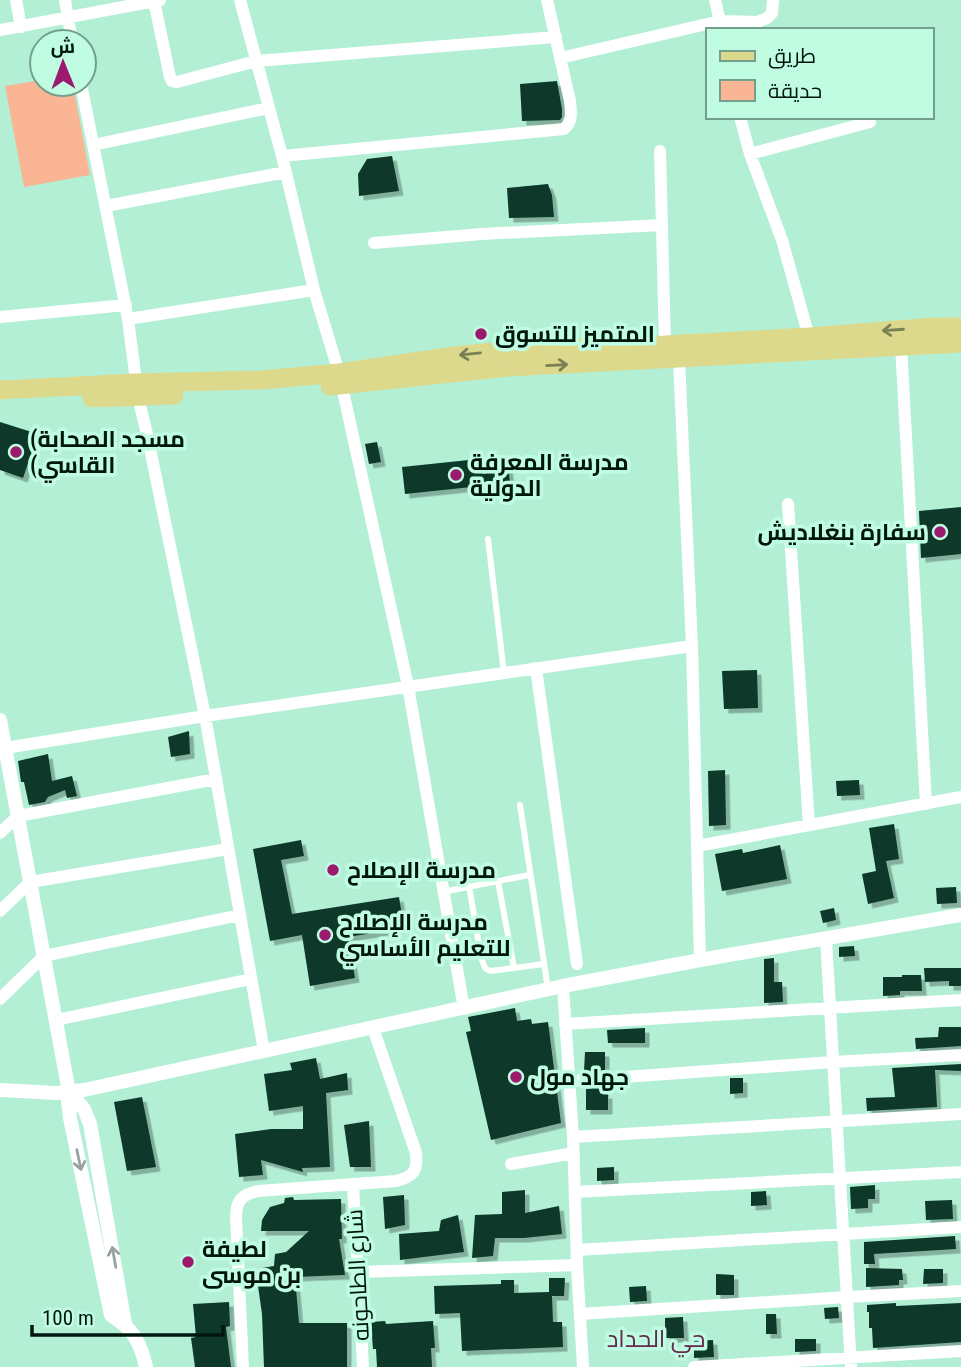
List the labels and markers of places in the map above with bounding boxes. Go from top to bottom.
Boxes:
place label: المتميز للتسوق [495,321,655,348]
marker: المتميز للتسوق [473,326,489,342]
place label: (مسجد الصحابة (القاسي [30,426,185,483]
marker: (مسجد الصحابة (القاسي [8,444,24,460]
place label: مدرسة المعرفة الدولية [470,449,629,502]
marker: مدرسة المعرفة الدولية [448,467,464,483]
place label: سفارة بنغلاديش [758,519,926,546]
marker: سفارة بنغلاديش [932,524,948,540]
place label: مدرسة الإصلاح [347,857,496,886]
marker: مدرسة الإصلاح [325,862,341,878]
place label: مدرسة الإصلاح للتعليم الأساسي [339,909,511,966]
marker: مدرسة الإصلاح للتعليم الأساسي [317,927,333,943]
place label: جهاد مول [530,1064,629,1091]
marker: جهاد مول [508,1069,524,1085]
place label: لطيفة بن موسى [202,1236,301,1289]
marker: لطيفة بن موسى [180,1254,196,1270]

